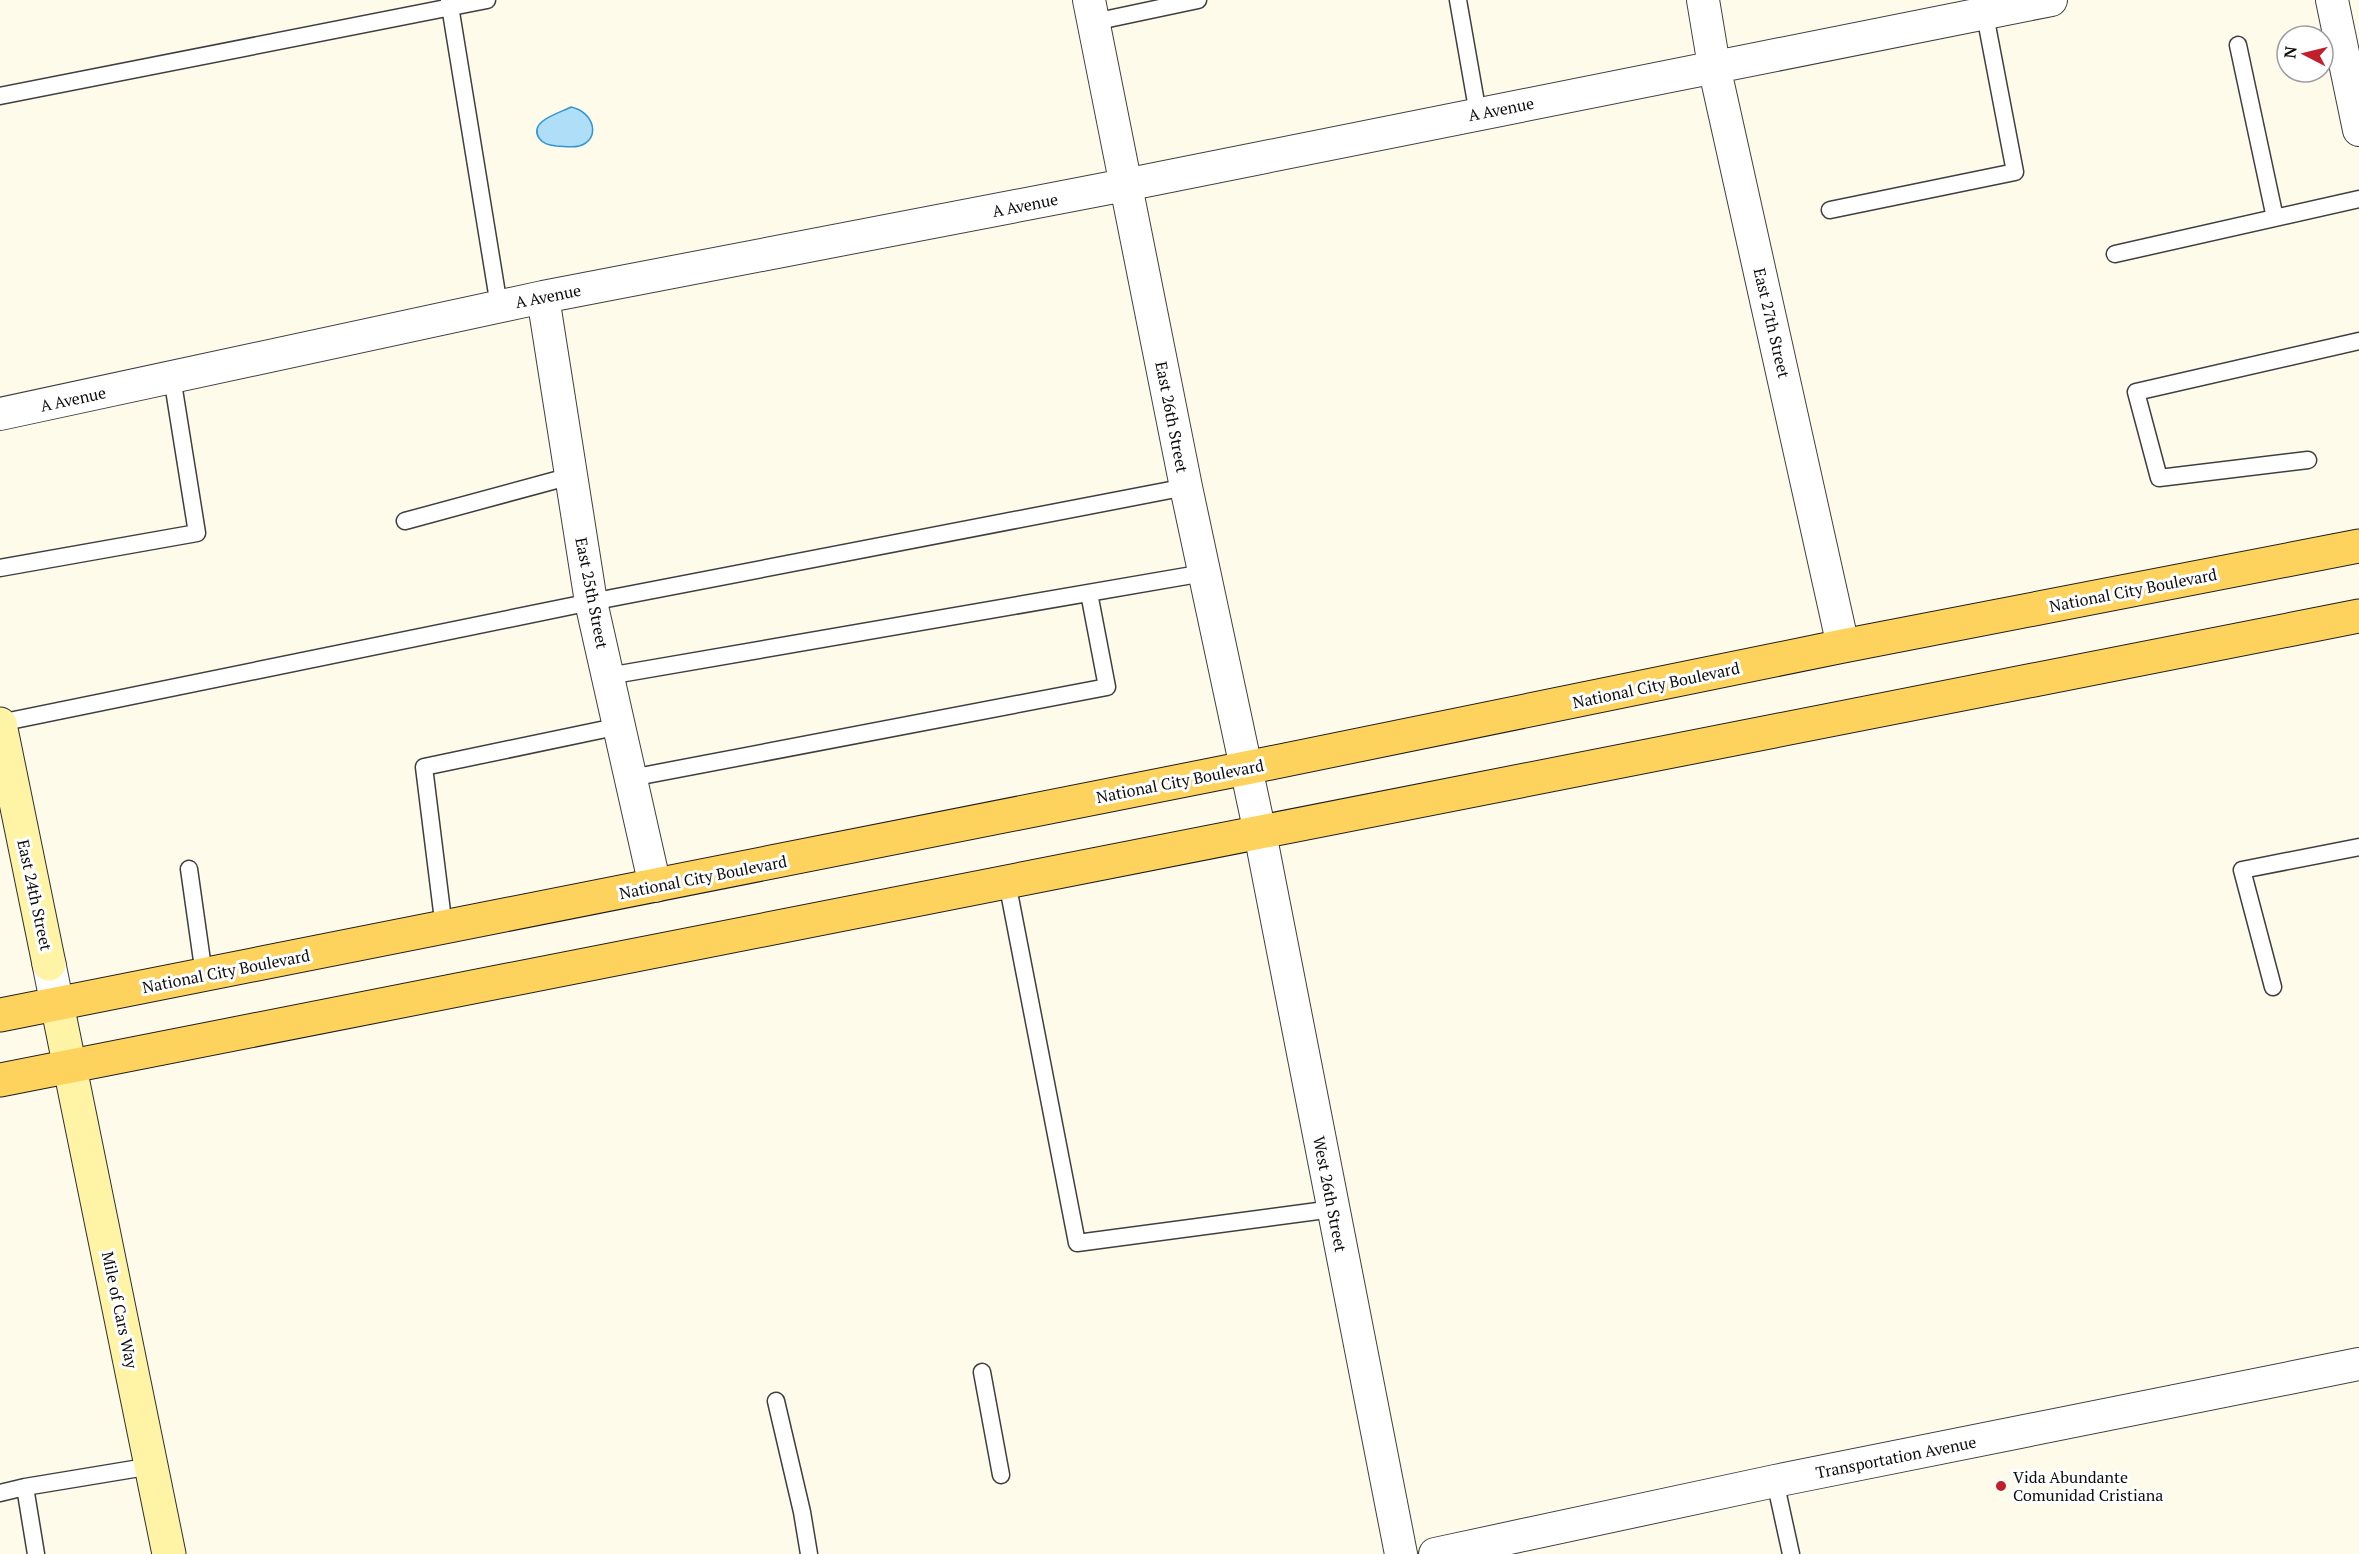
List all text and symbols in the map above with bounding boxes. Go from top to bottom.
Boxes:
north arrow [2275,24,2335,84]
text: N [2278,45,2302,60]
street label: A Avenue [1466,92,1536,126]
street label: A Avenue [990,188,1060,222]
street label: East 27th Street [1749,266,1795,380]
street label: A Avenue [513,279,583,313]
street label: East 26th Street [1150,359,1194,475]
street label: A Avenue [38,381,108,417]
street label: East 25th Street [570,535,614,651]
street label: National City Boulevard [2047,563,2219,617]
street label: National City Boulevard [1570,657,1742,713]
street label: National City Boulevard [1094,754,1266,808]
street label: East 24th Street [12,837,58,953]
street label: National City Boulevard [617,850,789,904]
street label: National City Boulevard [140,944,312,998]
street label: West 26th Street [1308,1134,1352,1254]
street label: Mile of Cars Way [97,1249,143,1371]
street label: Transportation Avenue [1814,1431,1978,1483]
place label: Vida Abundante Comunidad Cristiana [2013,1466,2163,1506]
marker: Vida Abundante Comunidad Cristiana [1994,1479,2008,1493]

